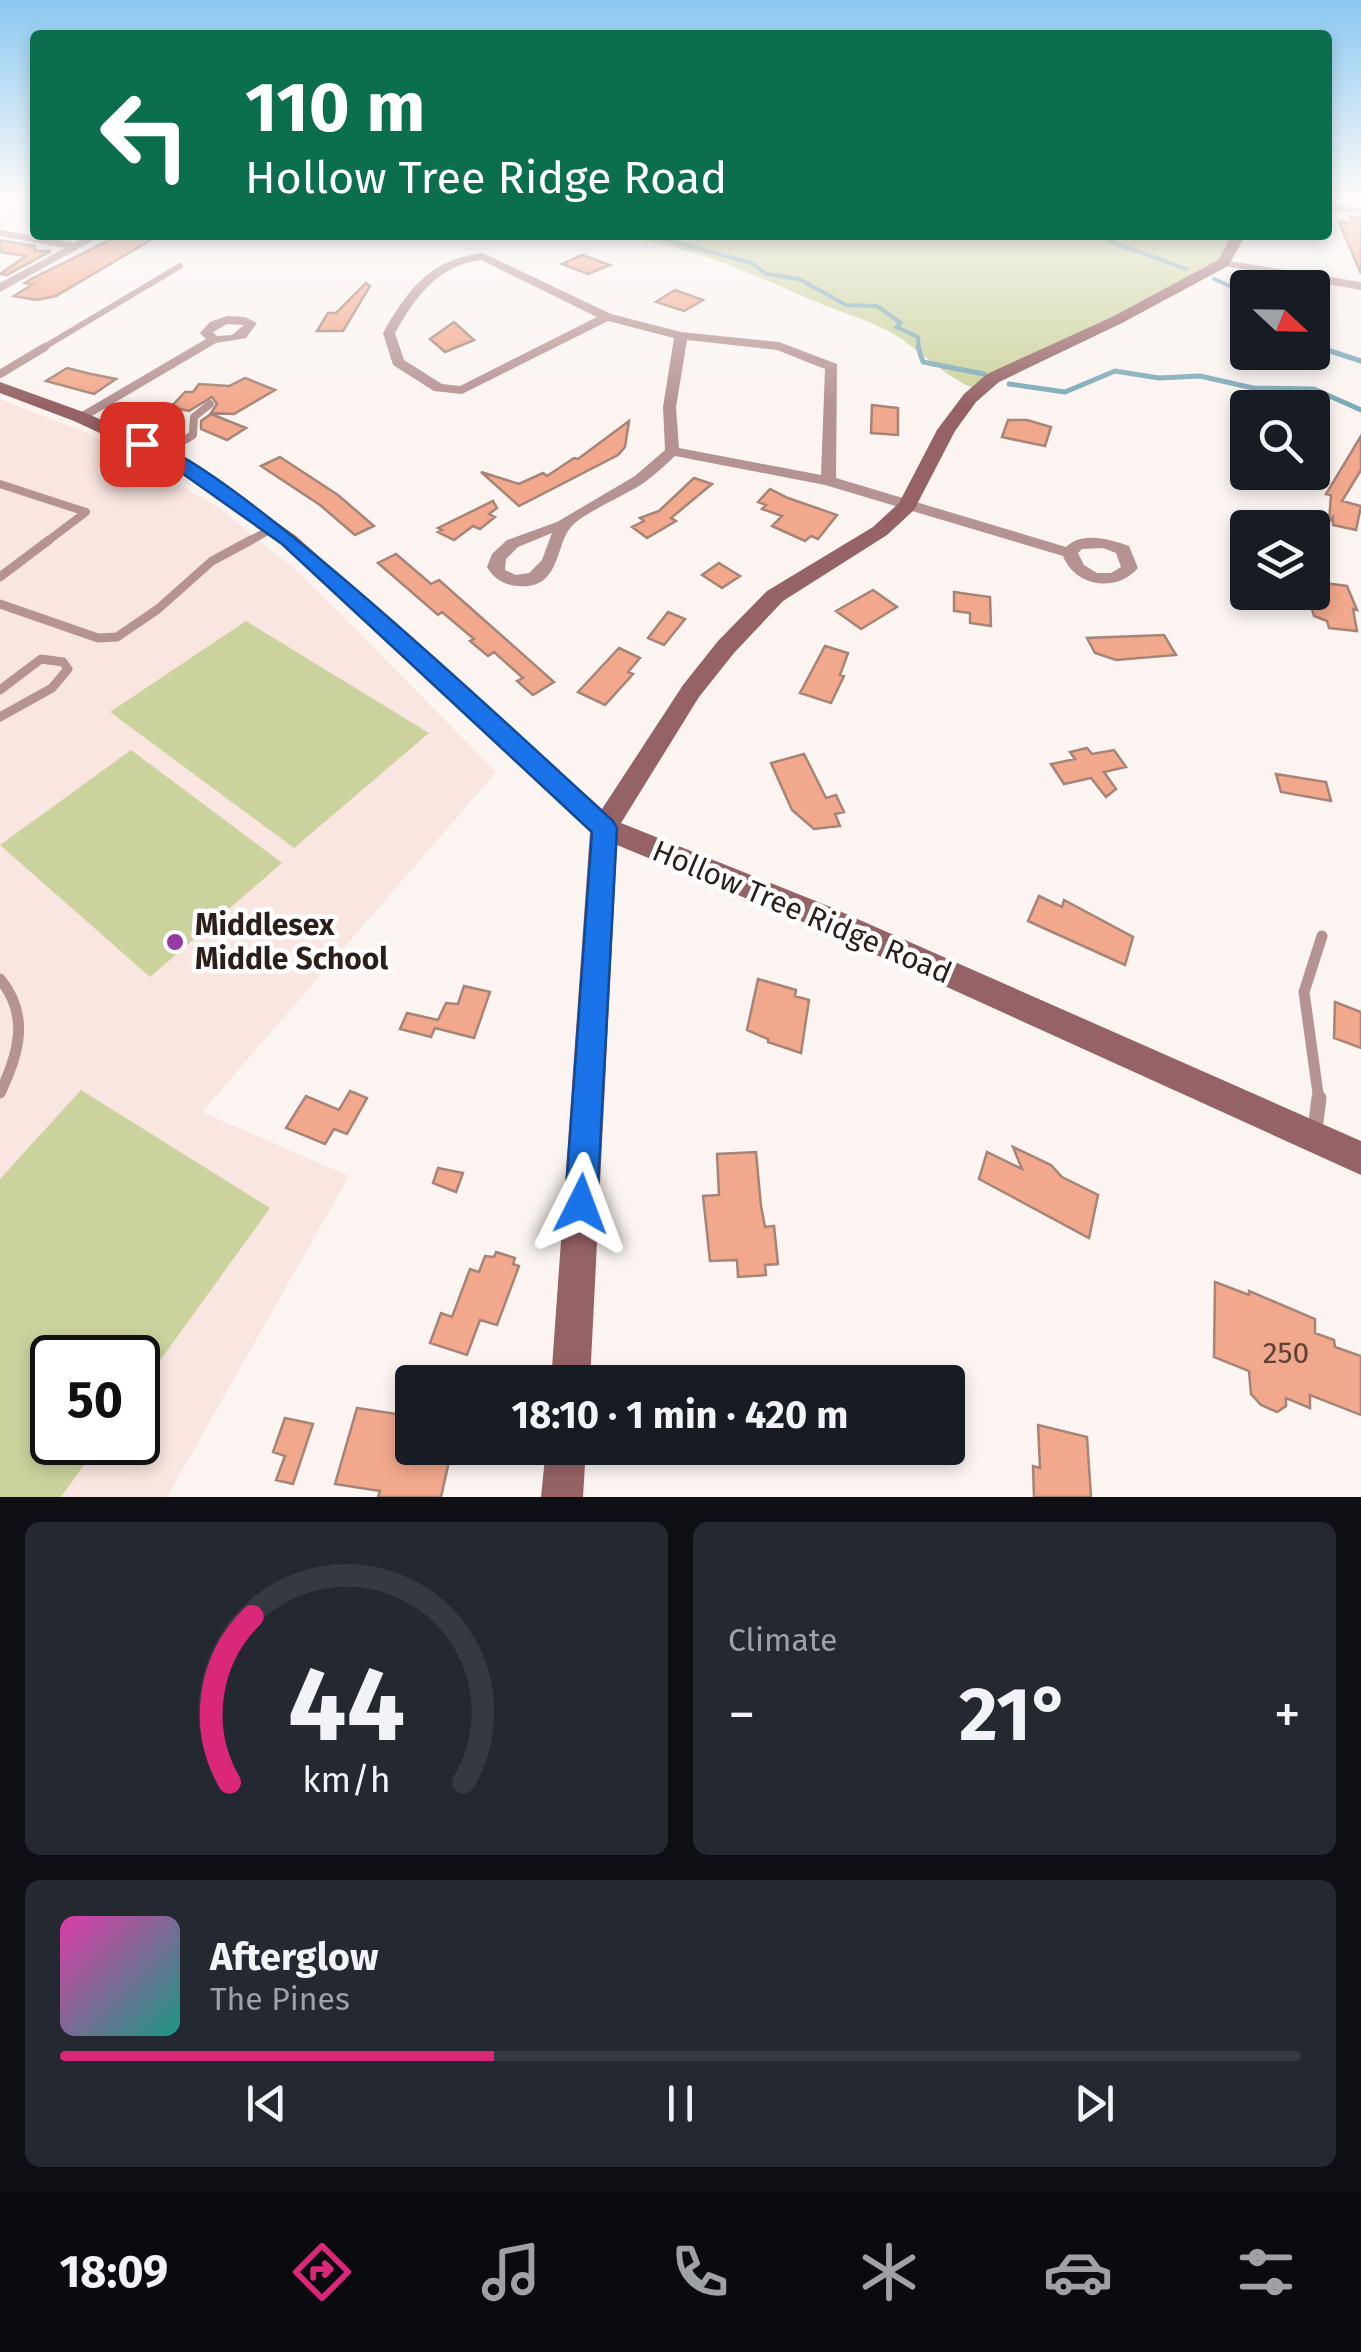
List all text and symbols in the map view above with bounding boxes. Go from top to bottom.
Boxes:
text: 110 m [245,66,425,150]
icon: left [80,70,210,200]
text: Hollow Tree Ridge Road [245,151,727,205]
north arrow [1230,270,1330,370]
map controls [1230,270,1330,610]
button: search [1230,390,1330,490]
pin [100,402,185,487]
icon: arrive [115,417,170,472]
button: layers [1230,510,1330,610]
street label: Hollow Tree Ridge Road [647,833,957,991]
place label: Middlesex Middle School [195,907,388,977]
marker: Middlesex Middle School [164,931,186,953]
position arrow [529,1152,633,1256]
speed limit sign: 50 [30,1335,160,1465]
house number: 250 [1263,1335,1309,1371]
text: 18:10 · 1 min · 420 m [512,1392,848,1438]
text: Climate [728,1621,837,1659]
text: 44 [288,1643,405,1768]
text: 21° [959,1670,1070,1760]
text: − [728,1682,756,1748]
text: + [1274,1682,1301,1748]
text: km/h [302,1759,391,1801]
text: Afterglow [210,1934,378,1980]
text: The Pines [210,1980,350,2018]
icon: previous [239,2076,294,2131]
icon: pause [653,2076,708,2131]
icon: next [1067,2076,1122,2131]
icon: directions [287,2237,357,2307]
icon: music [476,2237,546,2307]
icon: phone [665,2237,735,2307]
icon: climate [854,2237,924,2307]
icon: car [1043,2237,1113,2307]
icon: filters [1231,2237,1301,2307]
text: 18:09 [59,2245,168,2299]

